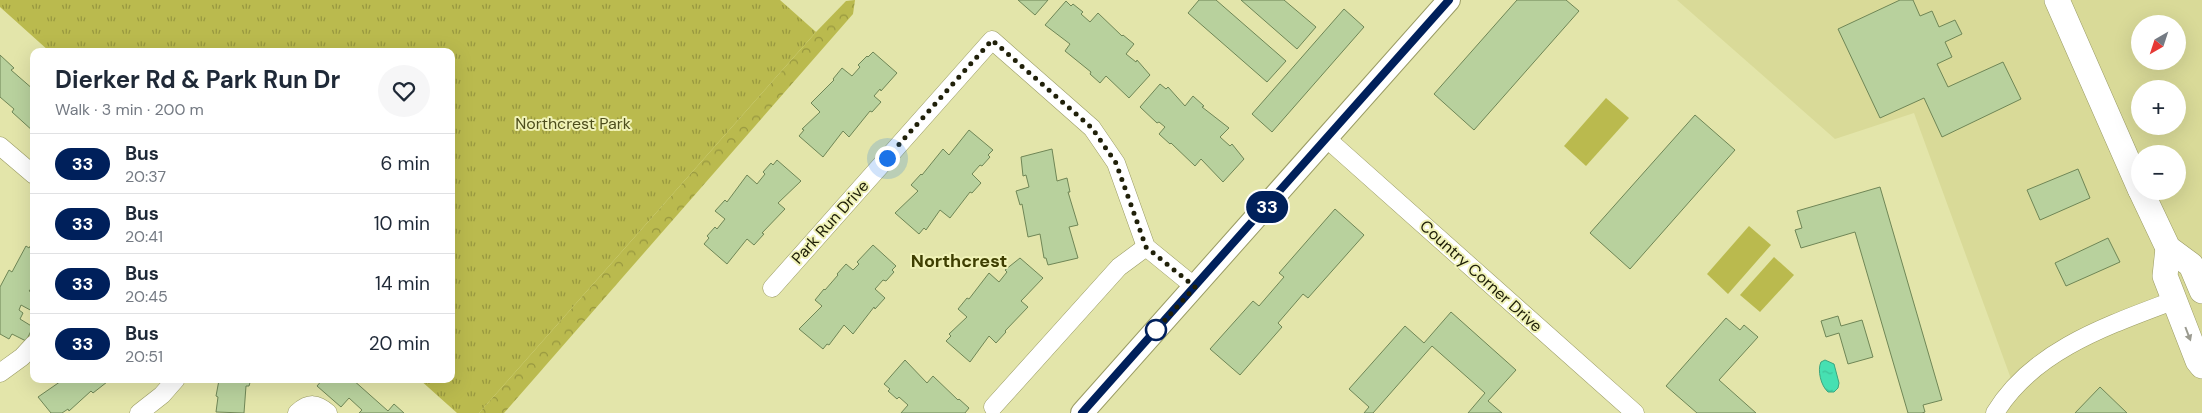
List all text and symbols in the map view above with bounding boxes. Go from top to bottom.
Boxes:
north arrow [2131,15,2186,70]
map controls [2131,15,2186,200]
text: Dierker Rd & Park Run Dr [55,64,340,95]
button: heart [378,65,430,117]
button: + [2131,80,2186,135]
text: Walk · 3 min · 200 m [55,99,204,120]
park label: Northcrest Park [515,113,631,134]
text: Bus [125,141,159,166]
button: − [2131,145,2186,200]
your location [875,146,900,171]
text: 6 min [381,151,430,176]
text: 33 [72,152,93,176]
text: 20:37 [125,166,166,187]
street label: Park Run Drive [787,176,873,268]
line badge: 33 [1244,191,1290,223]
text: 33 [1256,195,1278,219]
text: Bus [125,201,159,226]
text: 10 min [374,211,430,236]
text: 33 [72,212,93,236]
street label: Country Corner Drive [1415,215,1547,337]
text: 20:41 [125,226,163,247]
district label: Northcrest [911,249,1007,273]
text: Bus [125,261,159,286]
text: 14 min [375,271,430,296]
text: 33 [72,272,93,296]
text: 20:45 [125,286,168,307]
unlabelled marker [1145,319,1167,341]
text: Bus [125,321,159,346]
one-way arrow [2184,326,2192,341]
text: 20 min [369,331,430,356]
text: 33 [72,332,93,356]
text: 20:51 [125,346,163,367]

